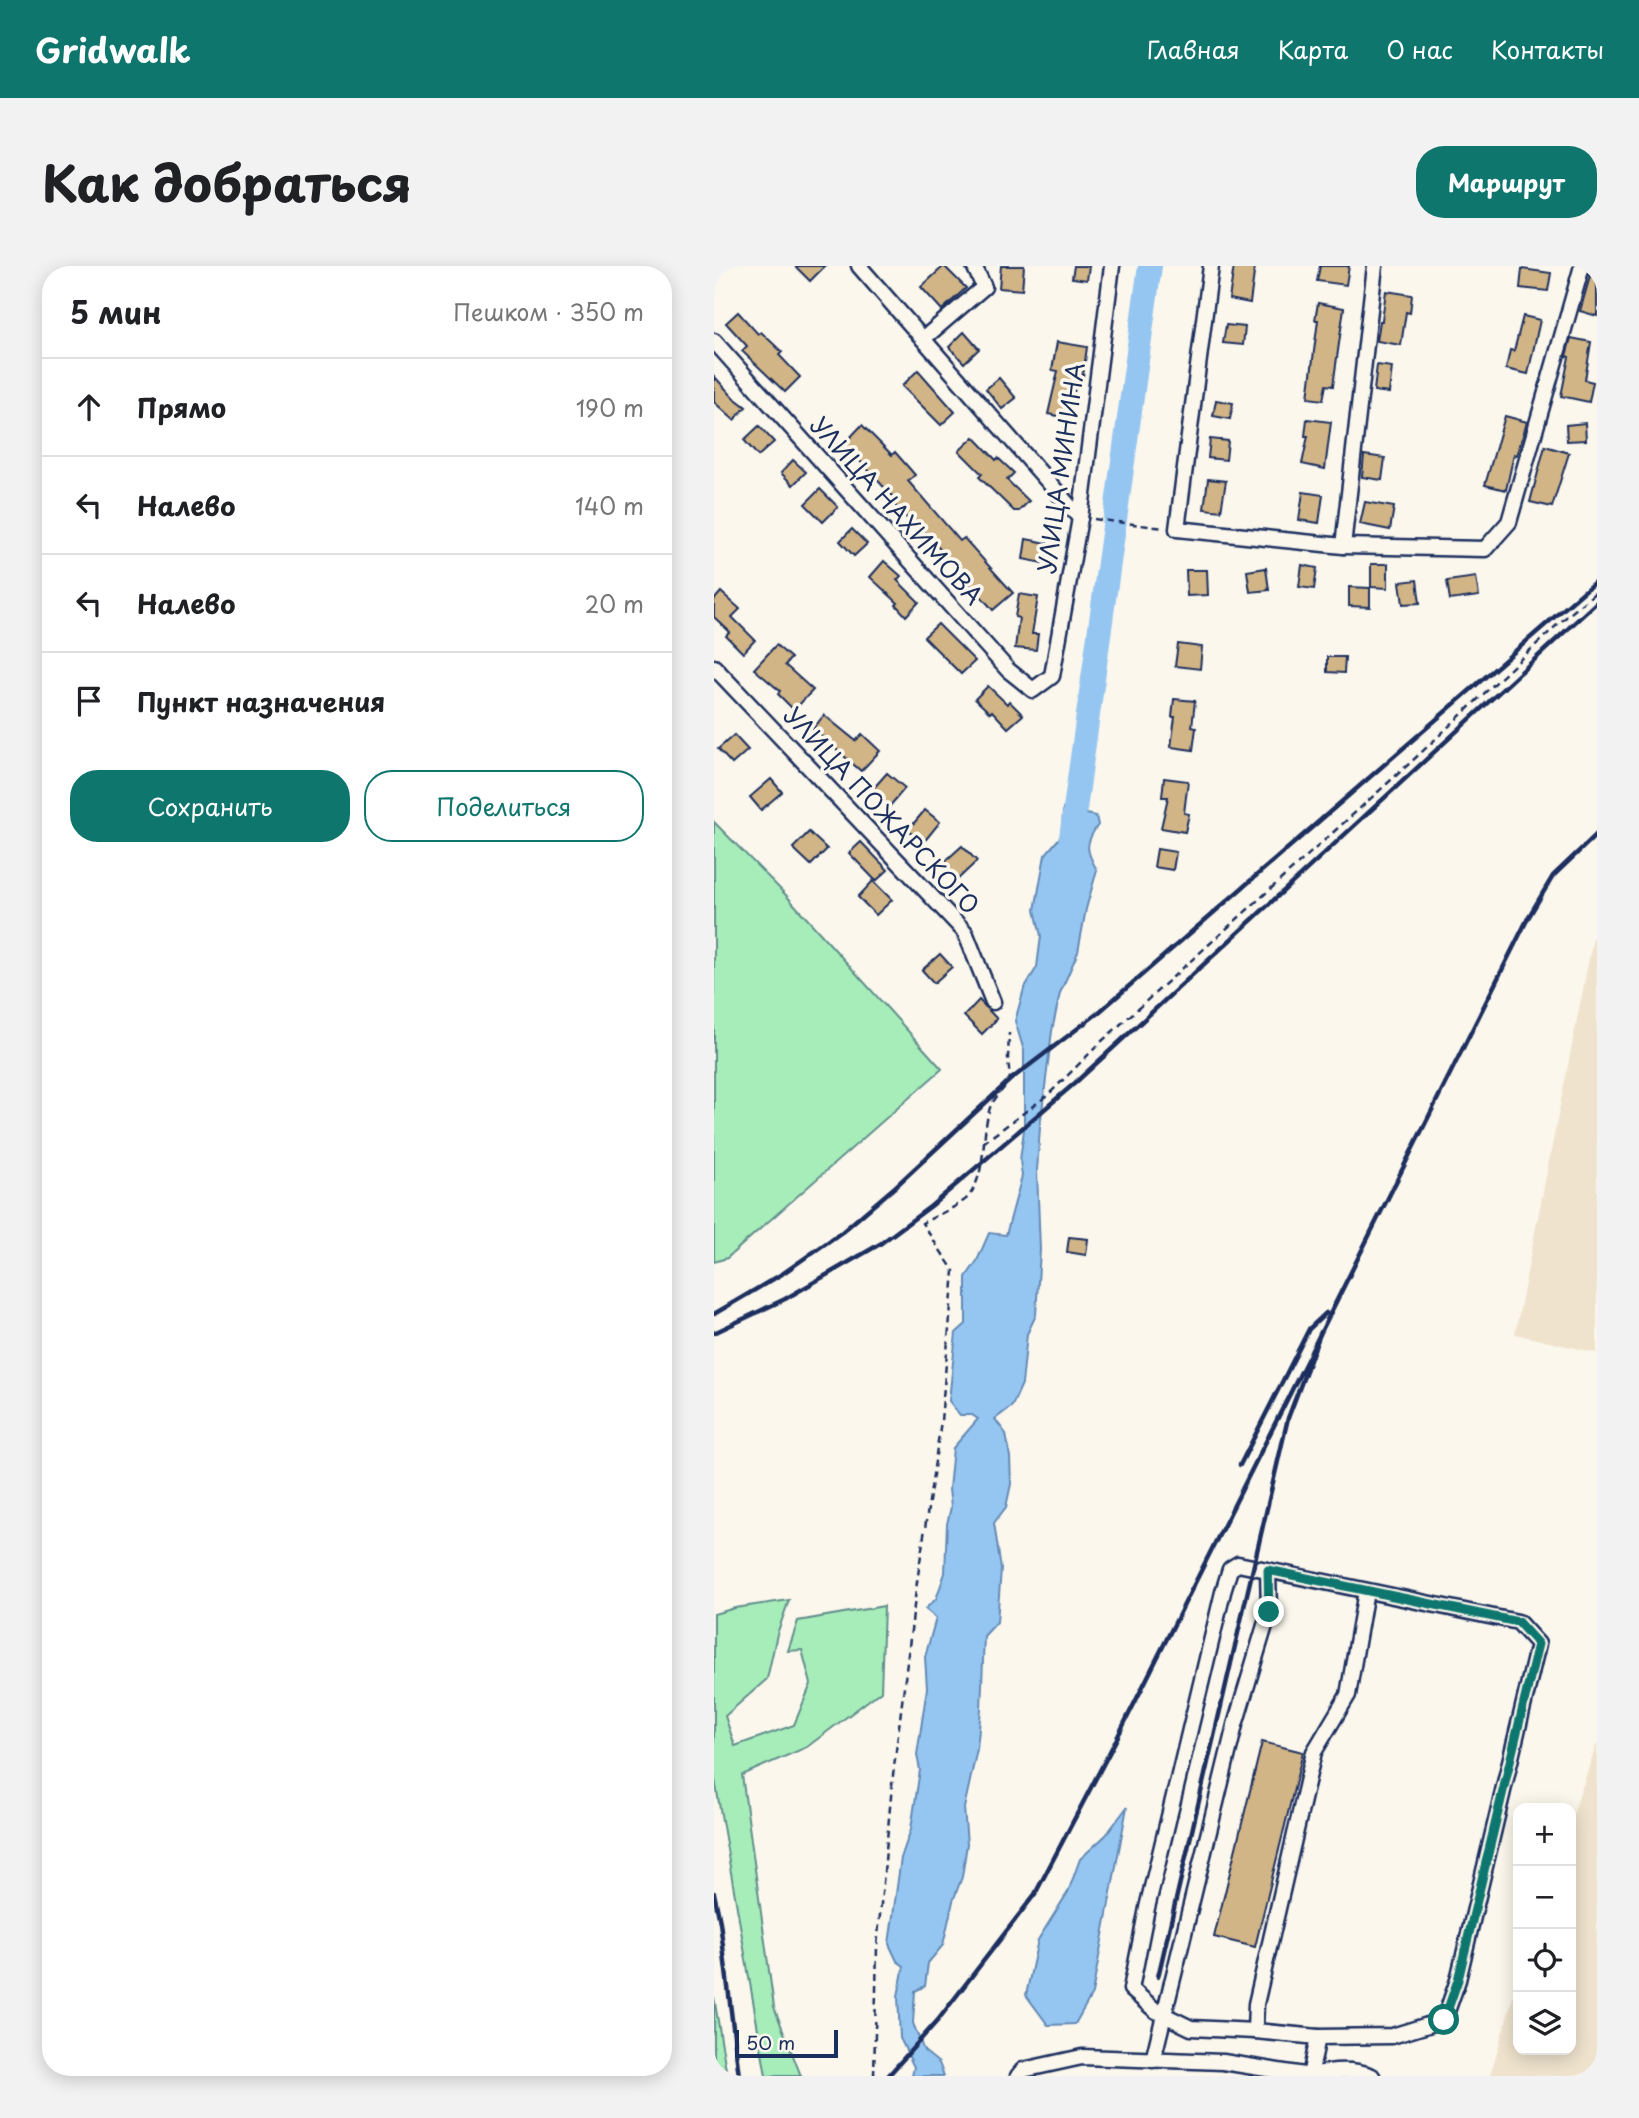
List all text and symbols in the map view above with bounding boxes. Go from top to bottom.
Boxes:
text: Gridwalk [35,24,191,74]
text: Главная [1147,31,1240,67]
text: Карта [1278,31,1348,67]
text: О нас [1386,31,1453,67]
text: Контакты [1491,31,1604,67]
text: Как добраться [42,145,412,219]
button: Маршрут [1416,146,1597,218]
text: 5 мин [70,289,162,334]
text: Пешком · 350 m [453,294,644,329]
street label: УЛИЦА МИНИНА [1027,360,1093,576]
icon: ahead [70,388,108,426]
text: Прямо [137,388,226,427]
text: 190 m [576,390,644,425]
street label: УЛИЦА НАХИМОВА [803,407,992,612]
icon: left [70,486,108,524]
text: Налево [137,486,235,525]
text: 140 m [575,488,644,523]
icon: left [70,584,108,622]
text: Налево [137,584,235,623]
text: 20 m [585,586,644,621]
icon: arrive [70,682,108,720]
text: Пункт назначения [137,682,385,721]
street label: УЛИЦА ПОЖАРСКОГО [776,698,989,922]
button: Сохранить [70,770,350,842]
button: Поделиться [364,770,644,842]
route end [1253,1596,1284,1627]
map controls [1513,1803,1576,2055]
button: + [1513,1803,1576,1866]
button: − [1513,1866,1576,1929]
button: locate [1513,1929,1576,1992]
button: layers [1513,1992,1576,2055]
route start [1428,2004,1459,2035]
scale bar [735,2027,838,2059]
text: 50 m [746,2028,795,2056]

